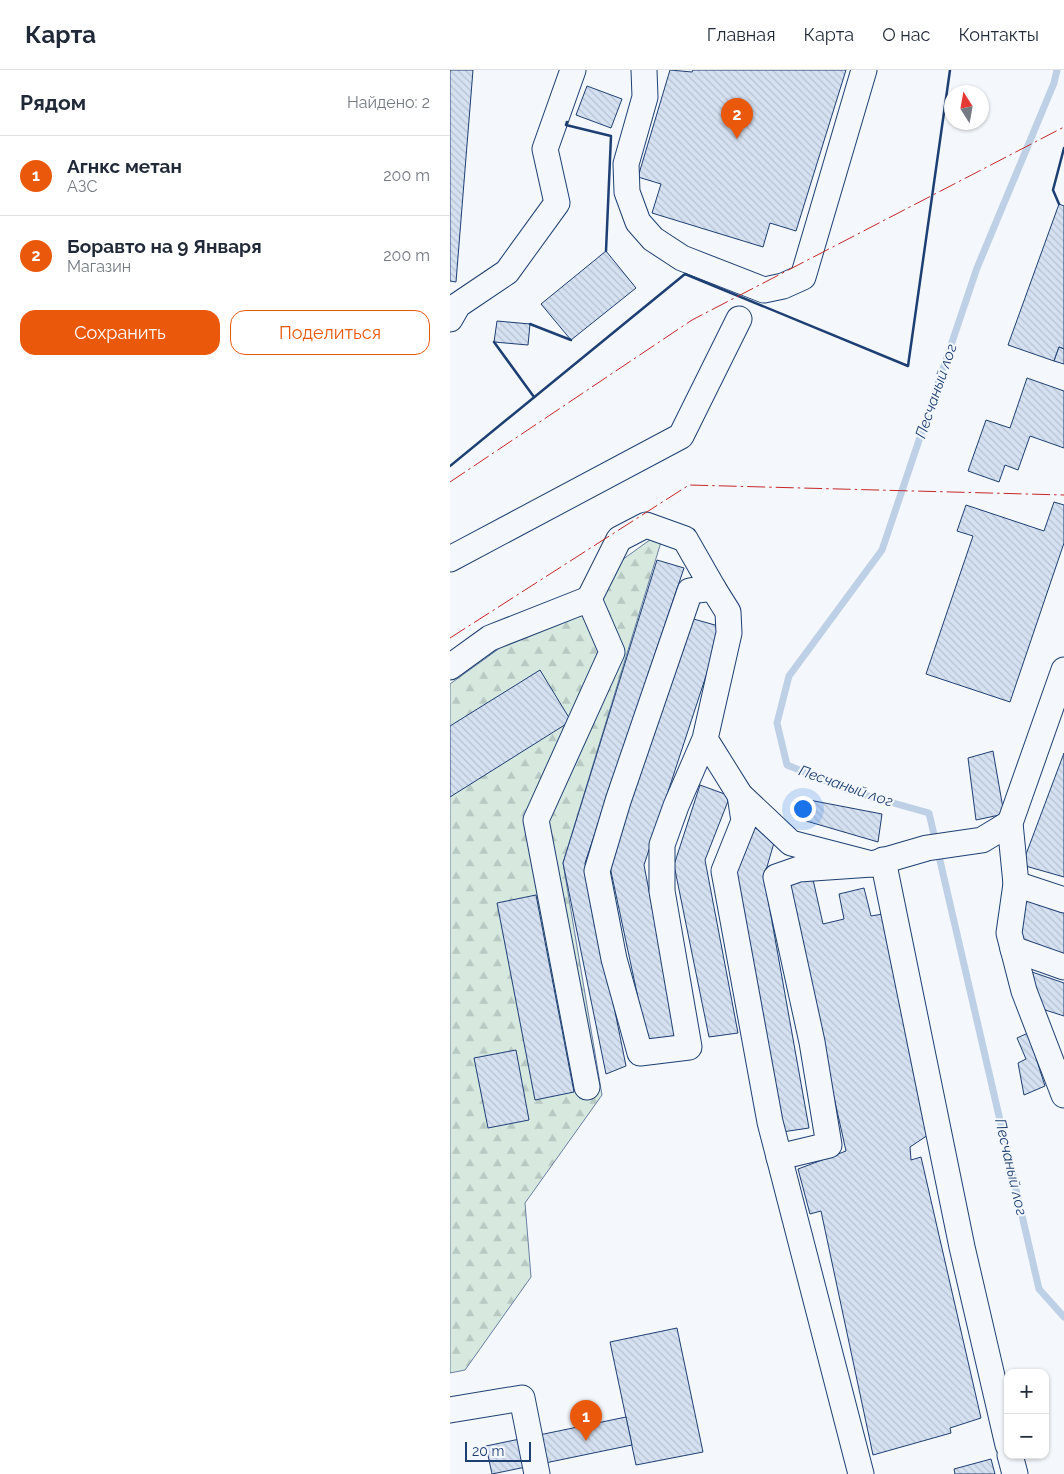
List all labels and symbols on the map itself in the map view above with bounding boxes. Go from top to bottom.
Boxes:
north arrow [944,85,989,130]
pin: 2 [721,98,753,139]
water label: Песчаный лог [911,341,961,441]
water label: Песчаный лог [796,761,896,811]
your location [790,796,816,822]
water label: Песчаный лог [991,1117,1031,1217]
pin: 1 [570,1400,602,1441]
scale bar [465,1439,531,1462]

